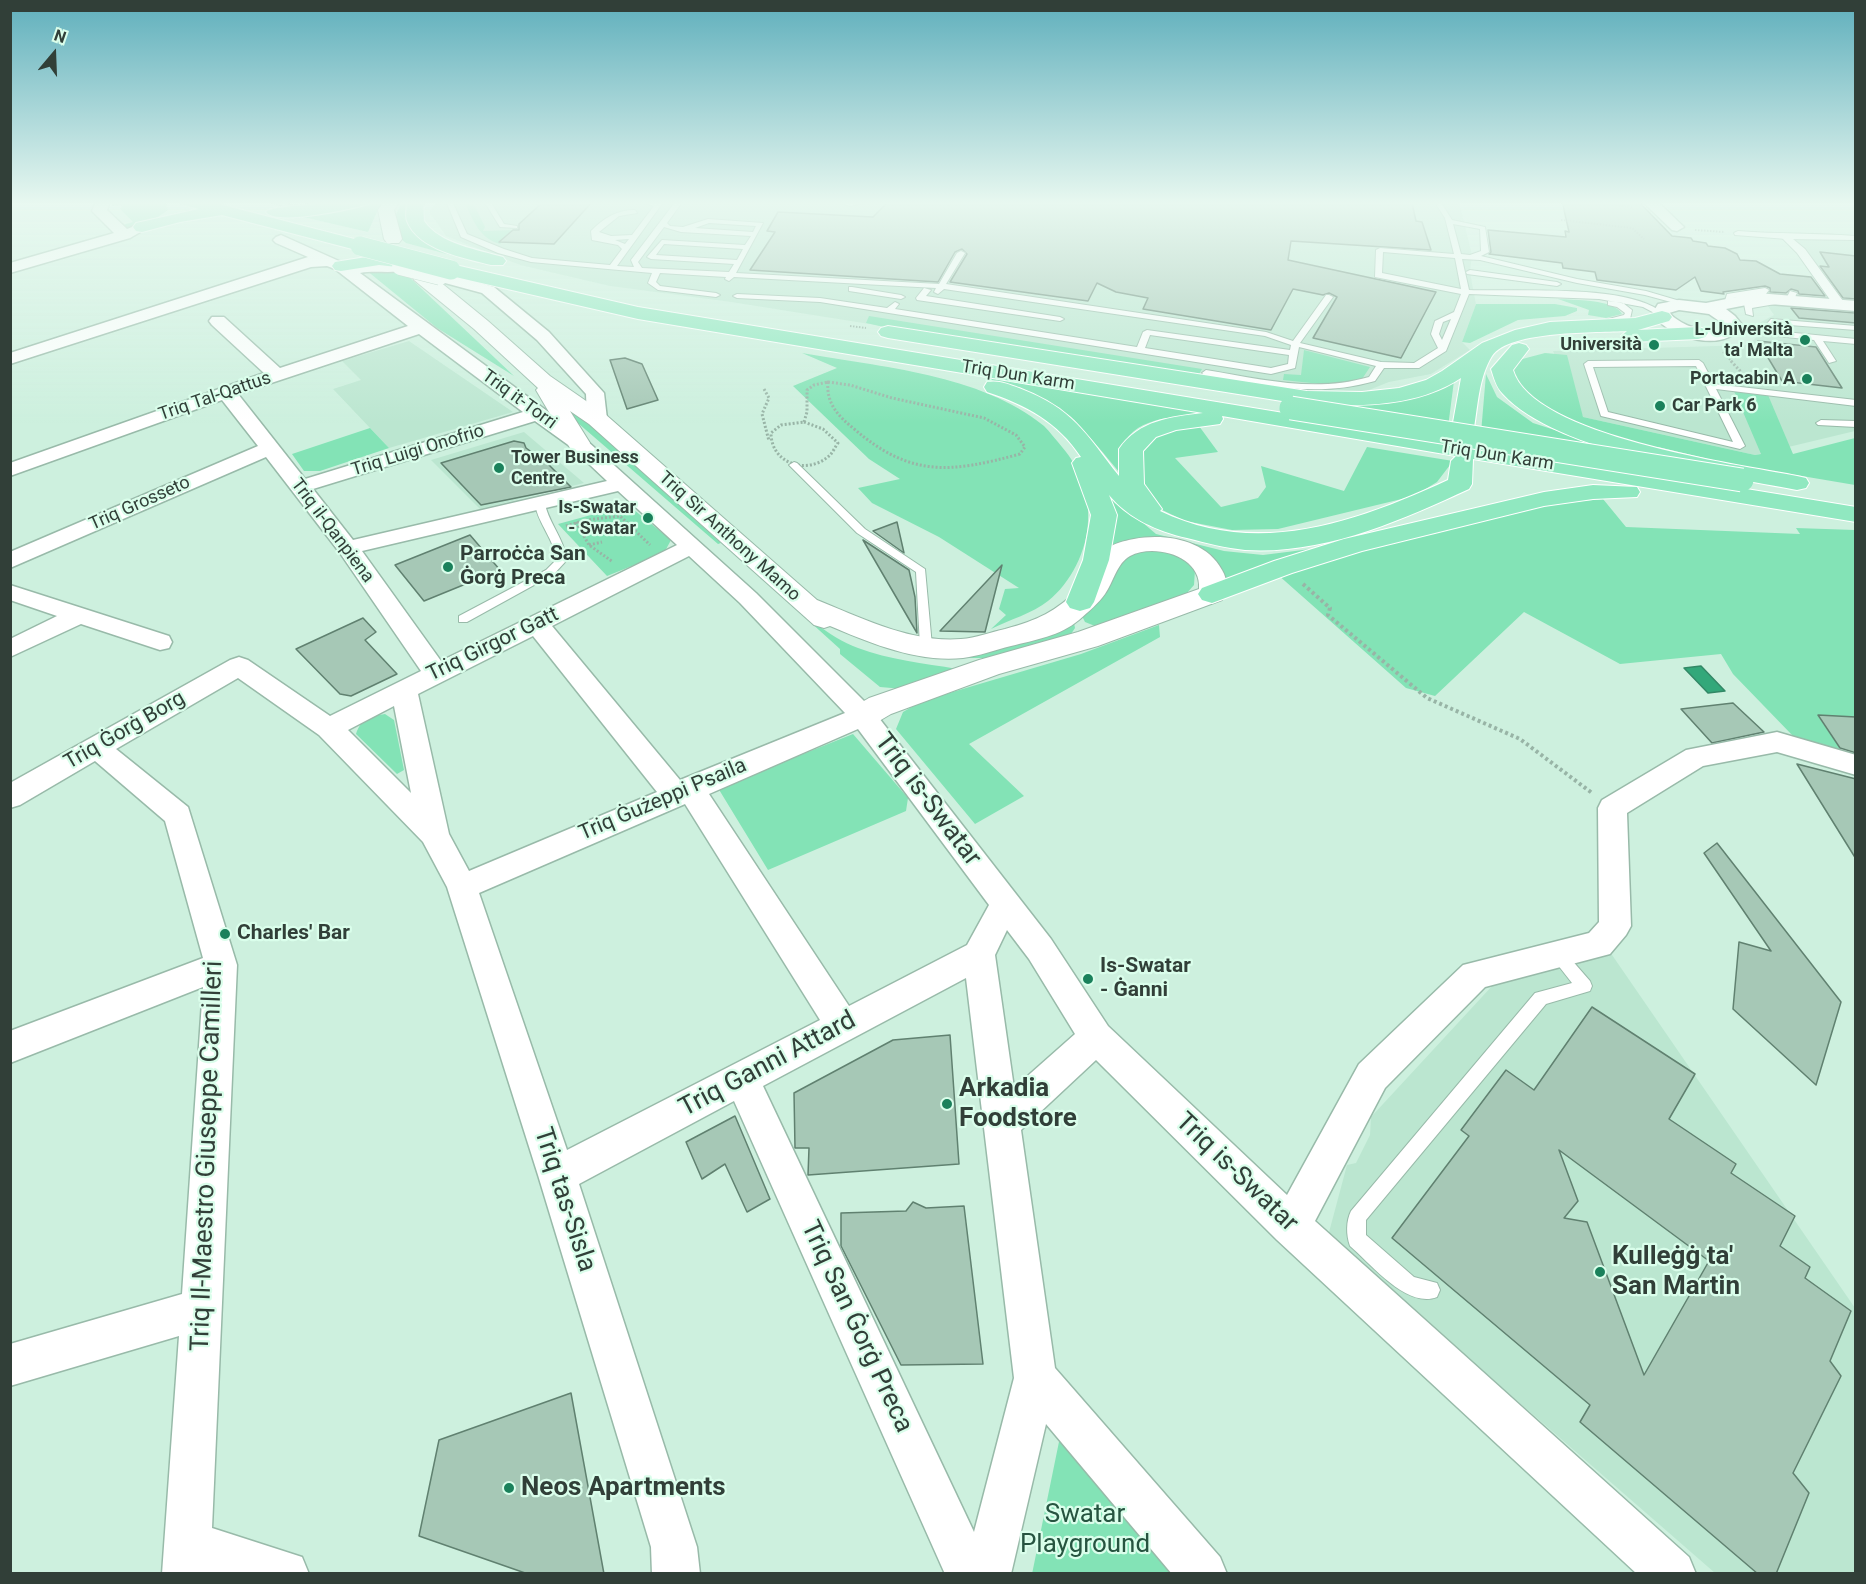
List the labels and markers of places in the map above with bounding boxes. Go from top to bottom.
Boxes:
place label: L-Università ta' Malta [1694,319,1793,362]
marker: L-Università ta' Malta [1798,333,1812,347]
place label: Università [1560,334,1642,356]
marker: Università [1647,338,1661,352]
place label: Portacabin A [1690,368,1795,390]
marker: Portacabin A [1800,372,1814,386]
place label: Car Park 6 [1672,395,1757,417]
marker: Car Park 6 [1653,399,1667,413]
place label: Tower Business Centre [511,447,639,490]
marker: Tower Business Centre [492,461,506,475]
place label: Is-Swatar - Swatar [558,497,636,540]
marker: Is-Swatar - Swatar [641,511,655,525]
place label: Parroċċa San Ġorġ Preca [460,542,586,592]
marker: Parroċċa San Ġorġ Preca [441,560,455,574]
place label: Charles' Bar [237,921,350,947]
marker: Charles' Bar [218,927,232,941]
place label: Is-Swatar - Ġanni [1100,954,1191,1004]
marker: Is-Swatar - Ġanni [1081,972,1095,986]
place label: Arkadia Foodstore [959,1073,1077,1134]
marker: Arkadia Foodstore [940,1097,954,1111]
place label: Kulleġġ ta' San Martin [1612,1241,1740,1302]
marker: Kulleġġ ta' San Martin [1593,1265,1607,1279]
place label: Neos Apartments [521,1472,726,1504]
marker: Neos Apartments [502,1481,516,1495]

